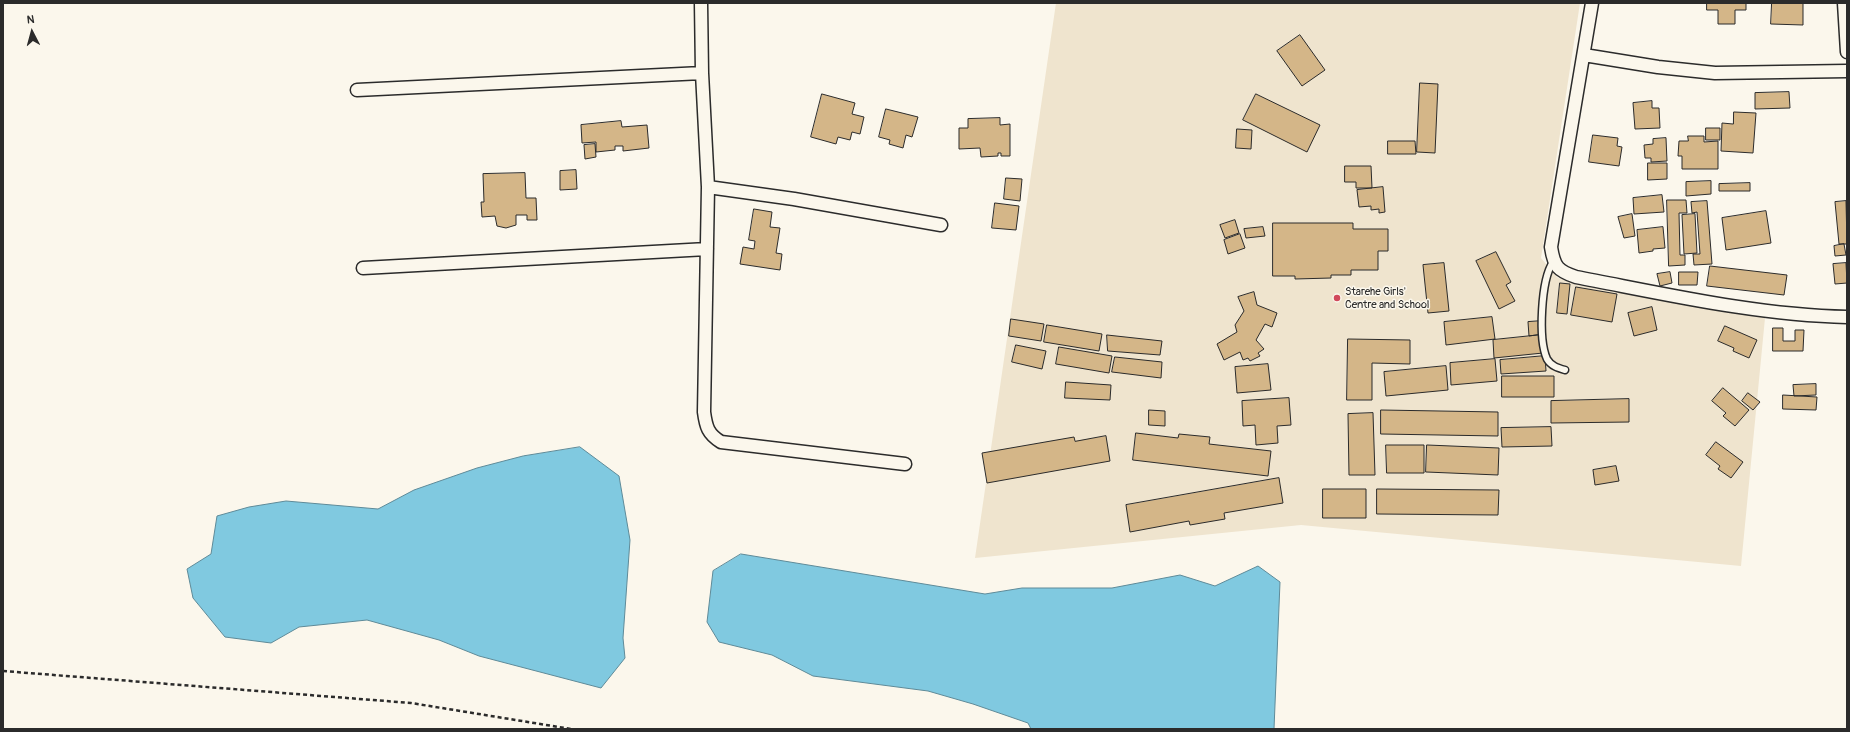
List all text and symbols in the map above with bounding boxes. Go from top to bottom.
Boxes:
north arrow [12,12,52,52]
text: N [26,13,35,26]
place label: Starehe Girls' Centre and School [1345,285,1429,311]
marker: Starehe Girls' Centre and School [1332,293,1342,303]

